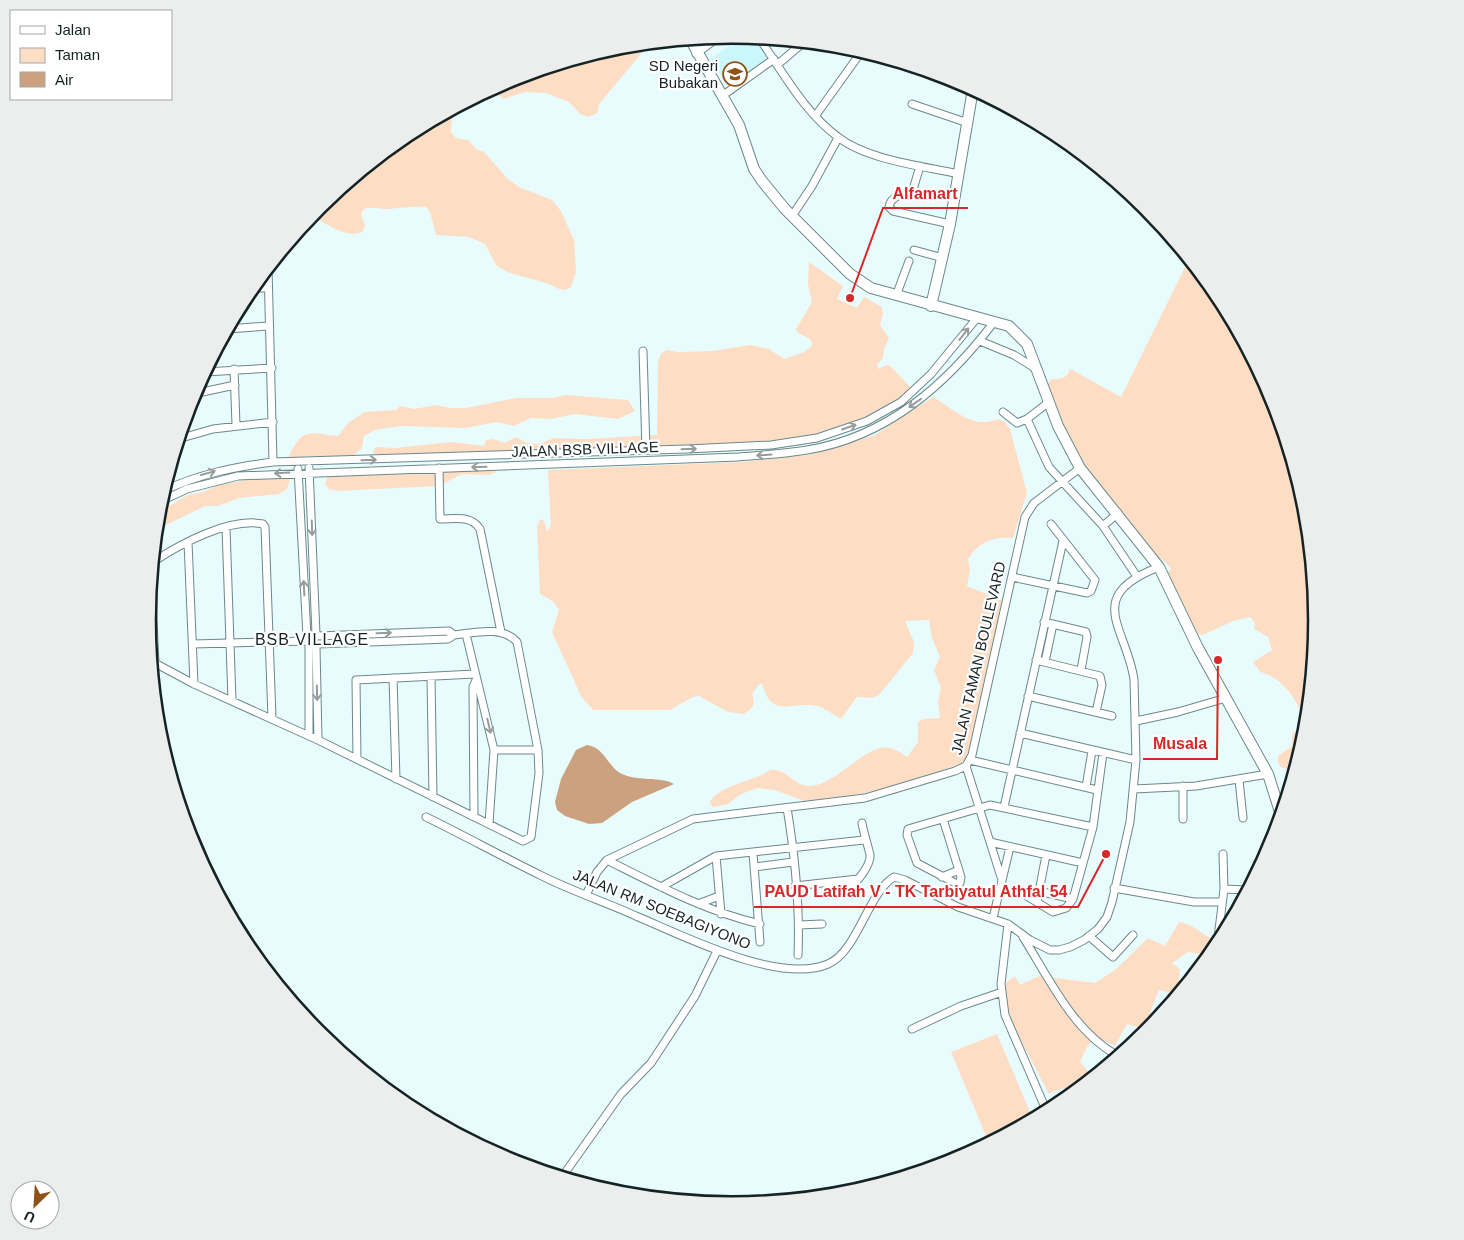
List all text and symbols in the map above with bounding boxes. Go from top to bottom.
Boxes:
legend [10,10,172,100]
text: Jalan [55,21,91,38]
text: Taman [55,46,100,63]
place label: SD Negeri Bubakan [649,57,718,91]
school or university icon: SD Negeri Bubakan [722,61,748,87]
text: Air [55,71,73,88]
callout: Alfamart [883,177,968,208]
text: Alfamart [893,185,958,202]
one-way arrow [959,327,969,341]
one-way arrow [908,398,922,408]
one-way arrow [841,422,857,431]
street label: JALAN BSB VILLAGE [511,438,659,460]
one-way arrow [681,444,697,453]
one-way arrow [756,450,772,459]
one-way arrow [361,456,377,465]
one-way arrow [472,462,488,471]
one-way arrow [200,468,216,478]
one-way arrow [274,468,290,477]
one-way arrow [307,520,317,536]
street label: JALAN TAMAN BOULEVARD [947,560,1009,756]
one-way arrow [300,580,309,596]
one-way arrow [376,629,392,638]
district label: BSB VILLAGE [255,631,369,648]
one-way arrow [312,684,322,700]
one-way arrow [485,718,494,734]
callout: Musala [1143,728,1217,759]
text: Musala [1153,735,1207,752]
street label: JALAN RM SOEBAGIYONO [571,866,753,952]
callout: PAUD Latifah V - TK Tarbiyatul Athfal 54 [754,876,1078,907]
text: PAUD Latifah V - TK Tarbiyatul Athfal 54 [765,883,1068,900]
north arrow [10,1180,60,1230]
text: U [22,1207,37,1226]

